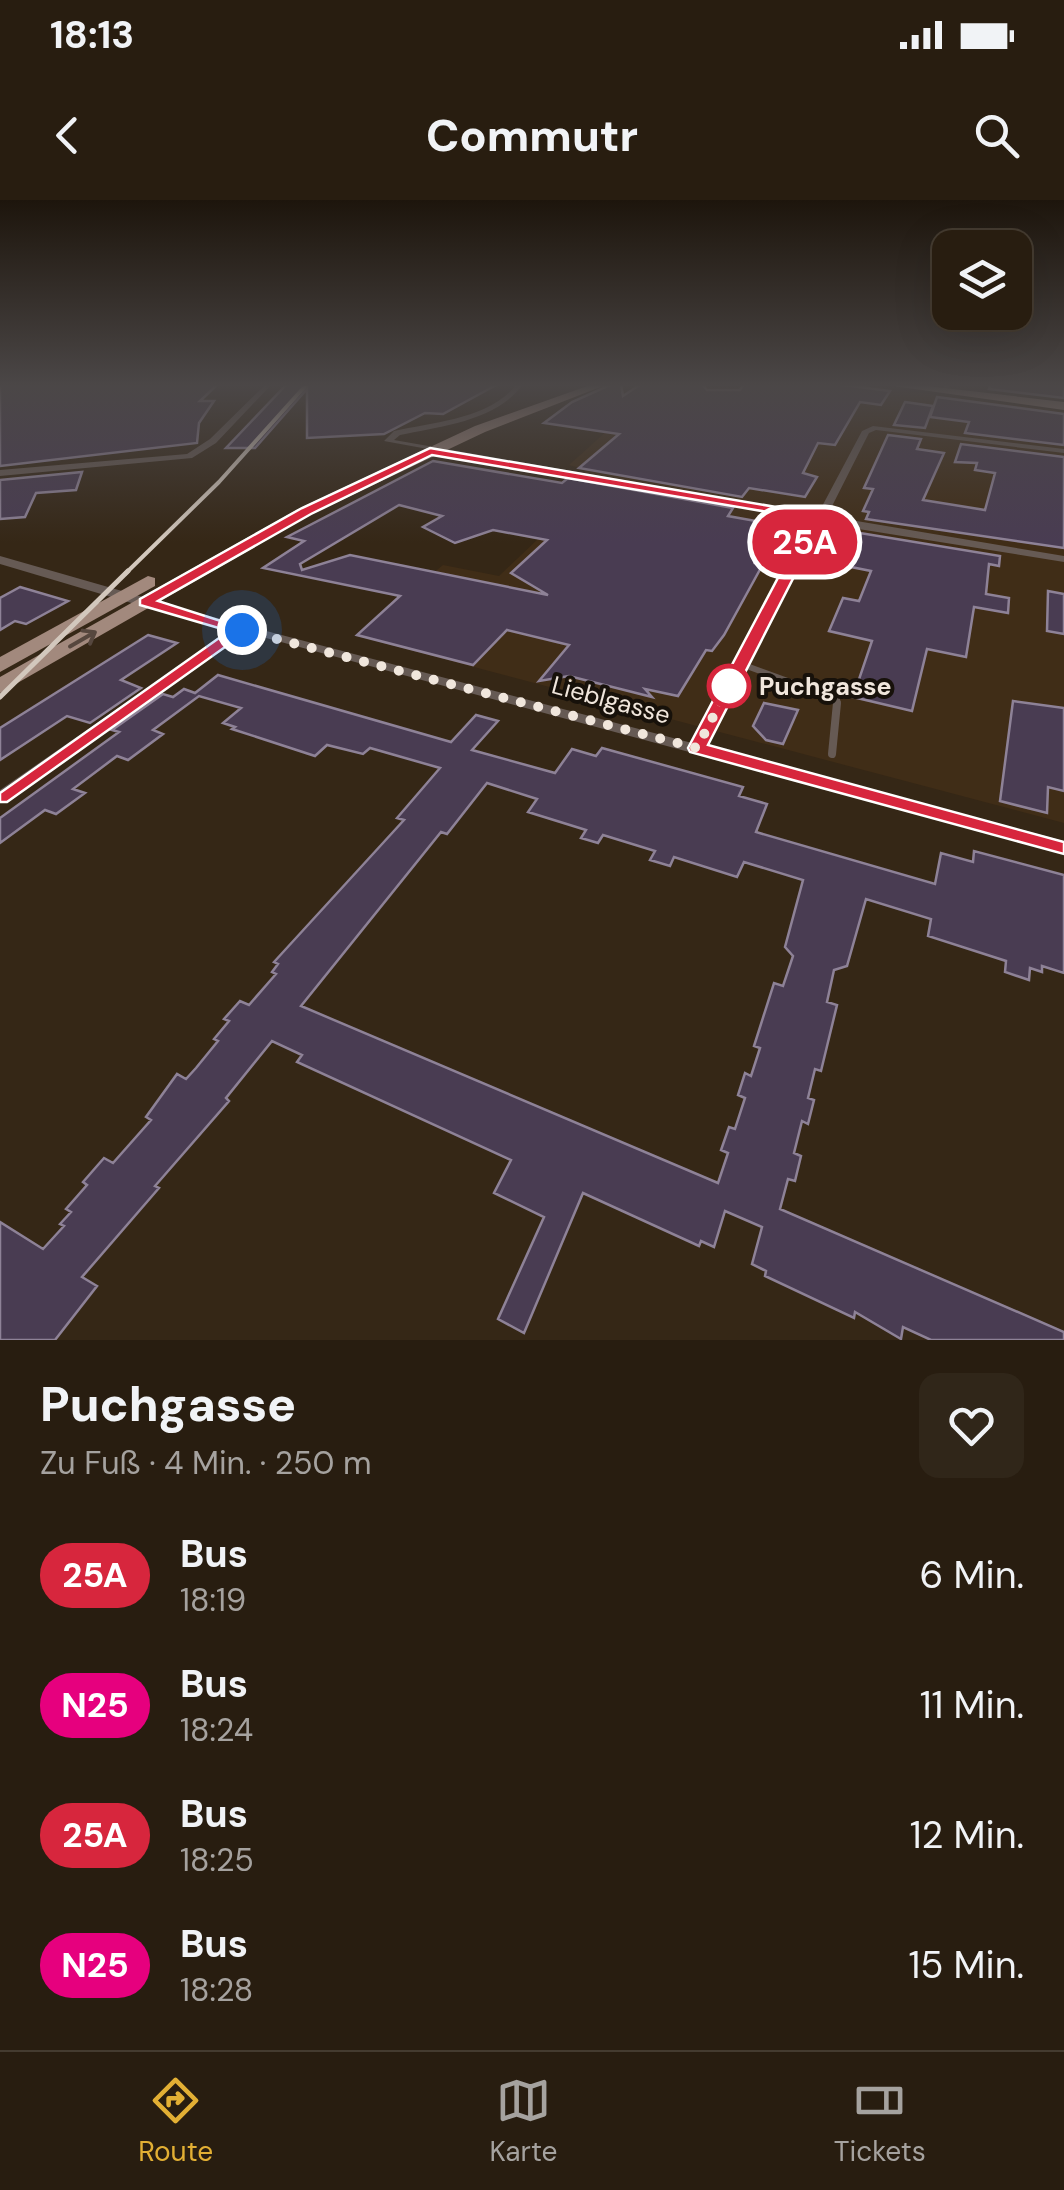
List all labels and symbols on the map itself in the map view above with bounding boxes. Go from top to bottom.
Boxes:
line badge: 25A [748,510,862,574]
your location [217,605,267,655]
one-way arrow [68,628,97,648]
marker: Puchgasse [708,665,750,707]
street label: Lieblgasse [548,668,674,732]
place label: Puchgasse [759,670,892,703]

